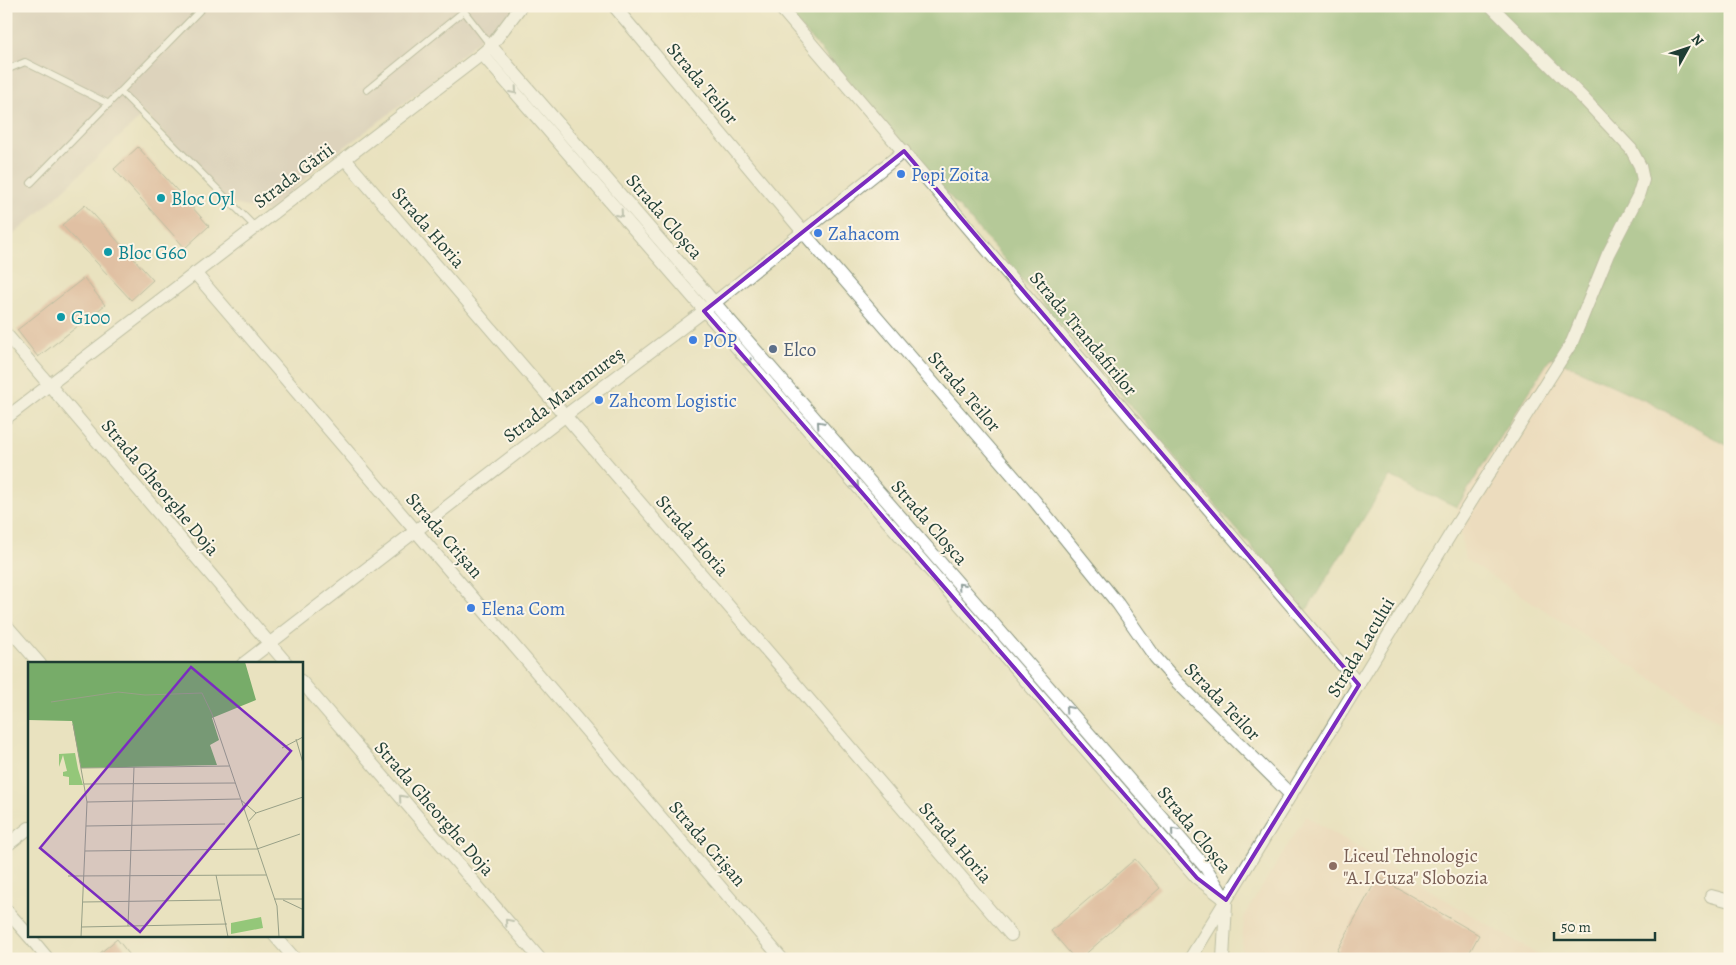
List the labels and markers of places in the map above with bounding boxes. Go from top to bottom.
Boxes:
place label: Popi Zoita [911,162,990,188]
marker: Popi Zoita [895,168,907,180]
place label: Bloc Oyl [171,186,235,212]
marker: Bloc Oyl [155,192,167,204]
place label: Zahacom [828,221,900,247]
marker: Zahacom [812,227,824,239]
place label: Bloc G60 [118,240,187,266]
marker: Bloc G60 [102,246,114,258]
place label: G100 [71,305,110,331]
marker: G100 [55,311,67,323]
place label: POP [703,328,738,354]
marker: POP [687,334,699,346]
place label: Elco [783,337,816,363]
marker: Elco [767,343,779,355]
place label: Zahcom Logistic [609,388,737,414]
marker: Zahcom Logistic [593,394,605,406]
place label: Elena Com [481,596,565,622]
marker: Elena Com [465,602,477,614]
place label: Liceul Tehnologic "A.I.Cuza" Slobozia [1343,843,1488,891]
marker: Liceul Tehnologic "A.I.Cuza" Slobozia [1327,860,1339,872]

